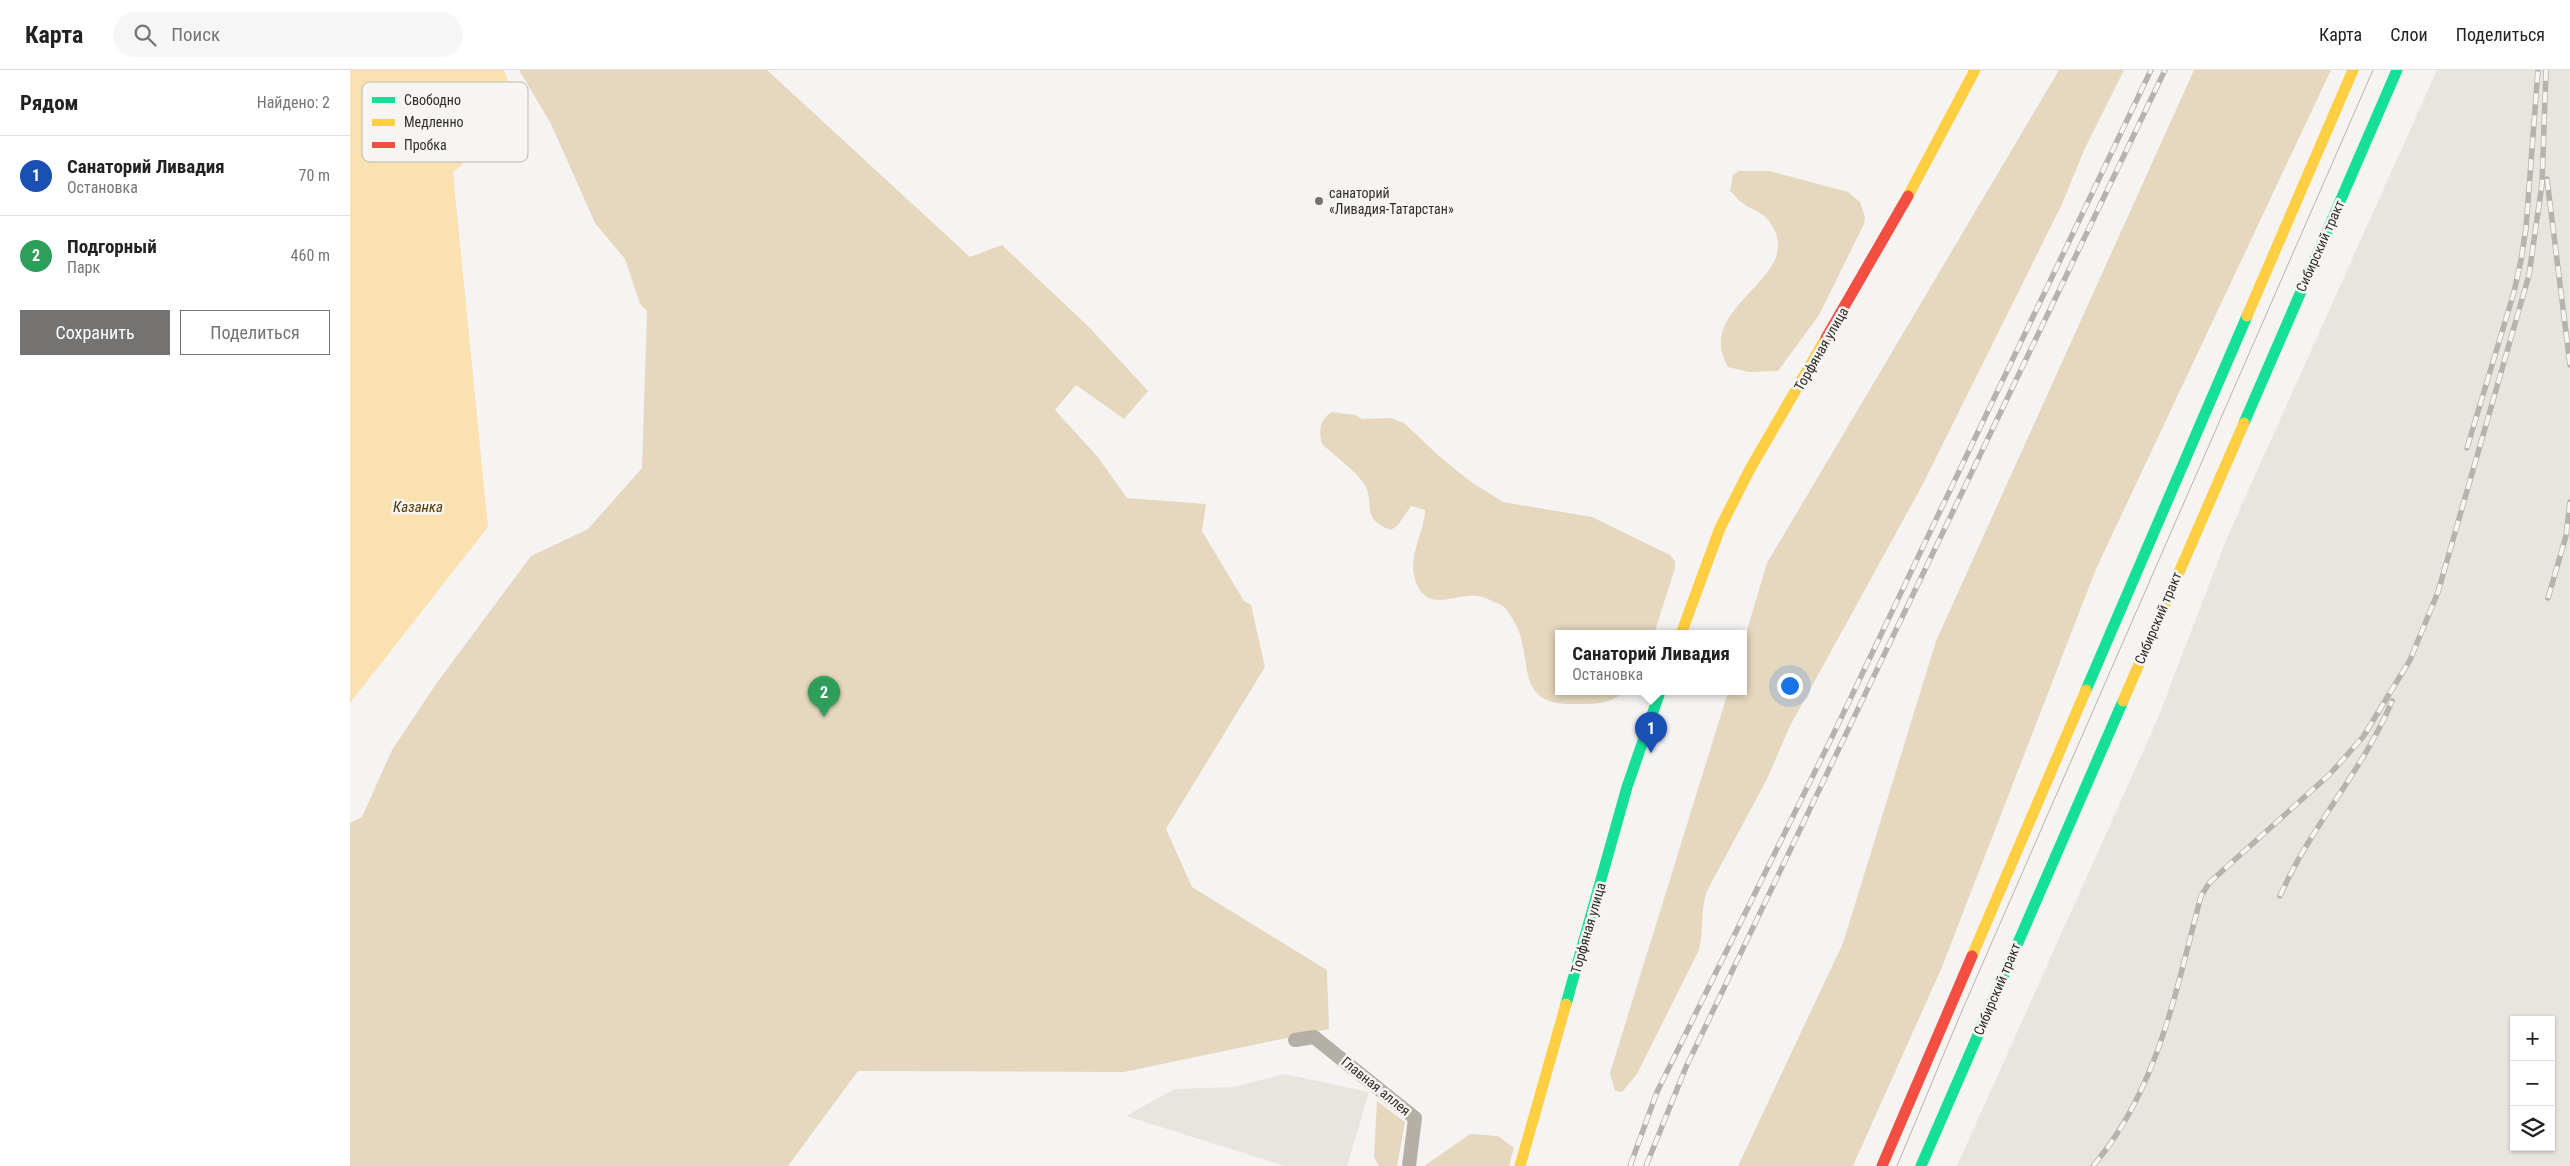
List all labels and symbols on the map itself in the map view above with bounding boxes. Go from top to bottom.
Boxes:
legend [362,82,528,162]
text: Свободно [404,92,461,108]
text: Медленно [404,114,464,130]
text: Пробка [404,137,447,153]
place label: санаторий «Ливадия-Татарстан» [1329,185,1454,217]
marker: санаторий «Ливадия-Татарстан» [1313,195,1325,207]
street label: Сибирский тракт [2293,198,2347,294]
street label: Торфяная улица [1791,304,1851,394]
water label: Казанка [393,498,443,516]
street label: Сибирский тракт [2131,569,2185,667]
your location [1777,673,1803,699]
pin: 2 [808,676,840,717]
pin: 1 [1635,712,1667,753]
street label: Торфяная улица [1567,881,1609,975]
street label: Сибирский тракт [1970,940,2024,1038]
street label: Главная аллея [1338,1053,1414,1119]

